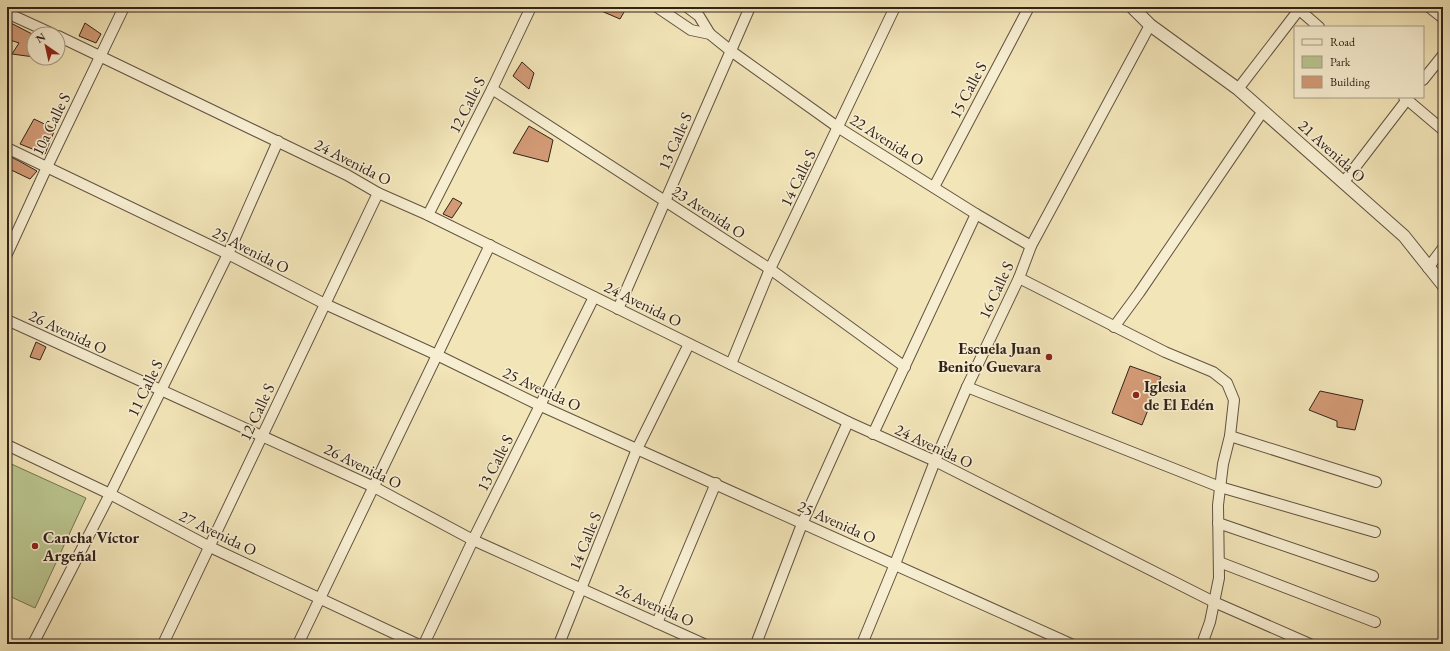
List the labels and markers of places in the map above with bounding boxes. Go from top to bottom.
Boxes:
place label: Escuela Juan Benito Guevara [938,338,1042,377]
marker: Escuela Juan Benito Guevara [1044,352,1054,362]
place label: Iglesia de El Edén [1144,376,1214,415]
marker: Iglesia de El Edén [1131,390,1141,400]
place label: Cancha Víctor Argeñal [42,527,140,566]
marker: Cancha Víctor Argeñal [30,541,40,551]

